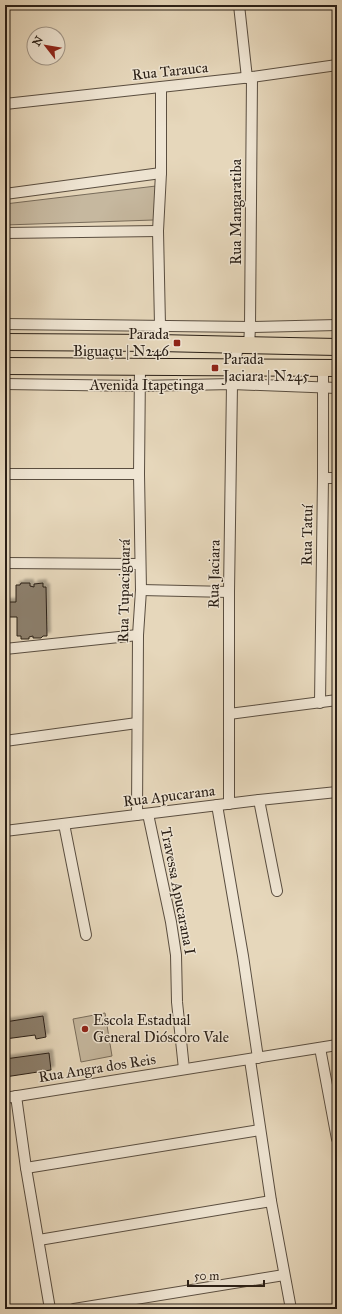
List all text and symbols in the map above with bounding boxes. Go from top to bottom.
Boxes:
north arrow [26,26,66,66]
text: N [30,33,46,48]
street label: Rua Tarauca [131,58,210,84]
street label: Rua Mangaratiba [227,158,245,265]
place label: Parada Biguaçu | N246 [73,325,170,360]
marker: Parada Biguaçu | N246 [172,338,182,348]
place label: Parada Jaciara | N245 [221,350,309,386]
marker: Parada Jaciara | N245 [210,363,220,373]
street label: Avenida Itapetinga [89,376,205,394]
street label: Rua Tatuí [297,503,317,566]
street label: Rua Tupaciguará [114,538,134,643]
street label: Rua Jaciara [204,539,225,609]
street label: Rua Apucarana [122,781,217,811]
street label: Travessa Apucarana I [157,826,199,956]
place label: Escola Estadual General Dióscoro Vale [93,1011,229,1046]
marker: Escola Estadual General Dióscoro Vale [80,1024,90,1034]
street label: Rua Angra dos Reis [37,1050,157,1086]
scale bar [188,1262,264,1288]
text: 50 m [194,1269,219,1283]

